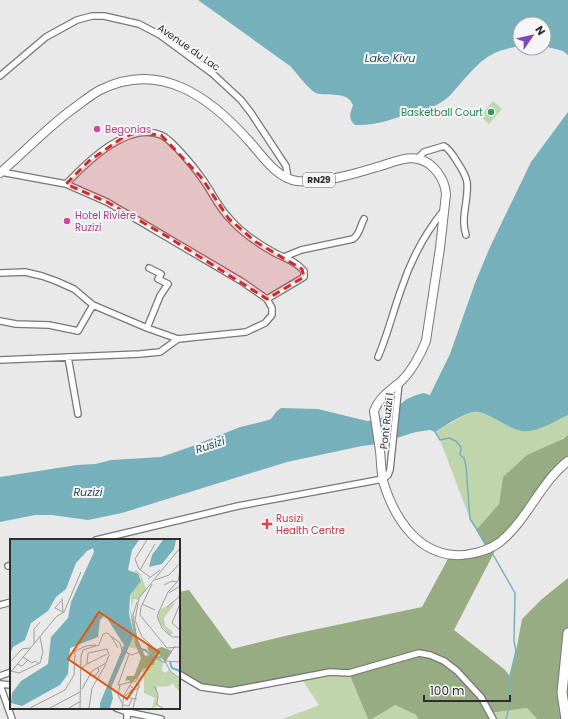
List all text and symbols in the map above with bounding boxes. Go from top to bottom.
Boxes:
north arrow [512,16,552,56]
street label: Avenue du Lac [154,20,223,75]
text: N [531,23,549,38]
water label: Lake Kivu [365,50,415,66]
place label: Basketball Court [401,105,483,120]
marker: Basketball Court [486,107,496,117]
place label: Begonias [105,122,151,137]
marker: Begonias [92,124,102,134]
road number: RN29 [303,173,335,187]
place label: Hotel Rivière Ruzizi [75,208,136,235]
marker: Hotel Rivière Ruzizi [62,216,72,226]
street label: Pont Ruzizi I [376,392,397,450]
water label: Rusizi [193,433,227,457]
water label: Ruzizi [73,484,103,500]
place label: Rusizi Health Centre [276,511,345,538]
marker: Rusizi Health Centre [261,518,273,530]
inset map [10,539,180,709]
scale bar [424,677,510,703]
text: 100 m [430,682,464,699]

